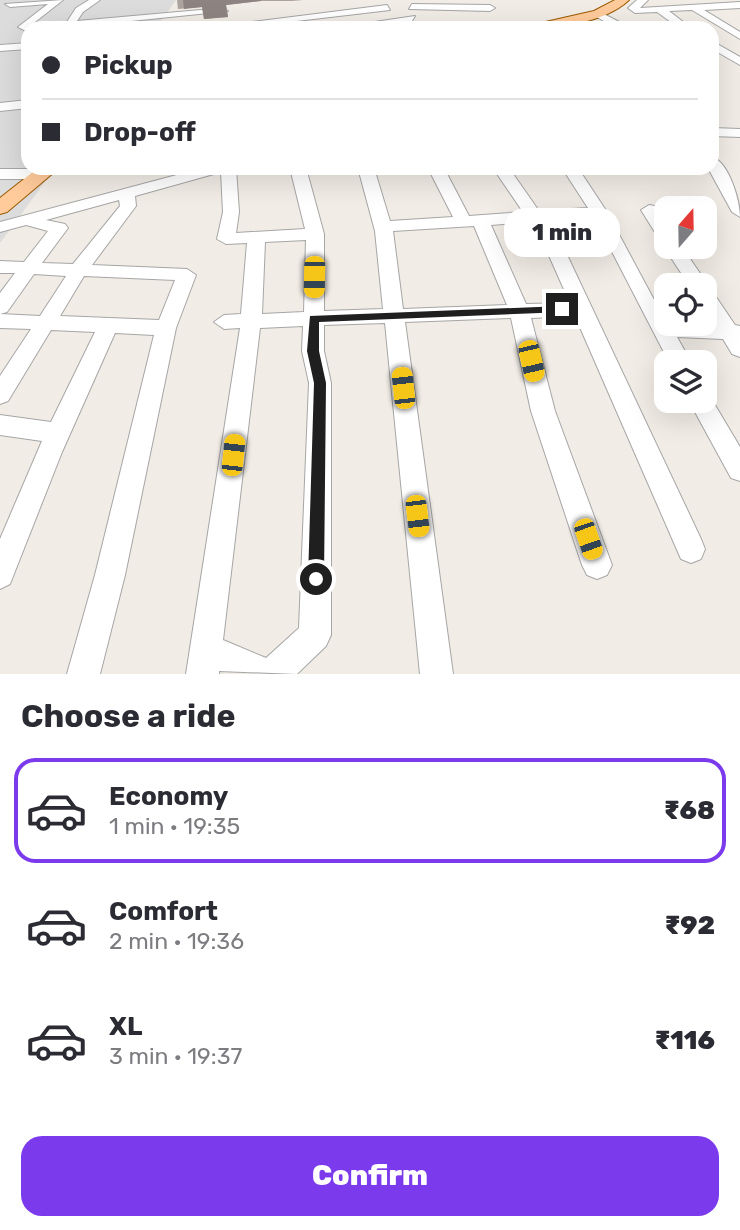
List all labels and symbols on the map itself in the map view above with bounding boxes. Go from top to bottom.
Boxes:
north arrow [654,196,718,259]
callout: 1 min [504,208,620,256]
car [304,256,325,298]
route end [546,293,578,325]
car [517,338,546,384]
car [391,366,416,410]
car [221,433,246,477]
car [405,494,430,538]
car [572,516,605,562]
route start [300,563,332,595]

